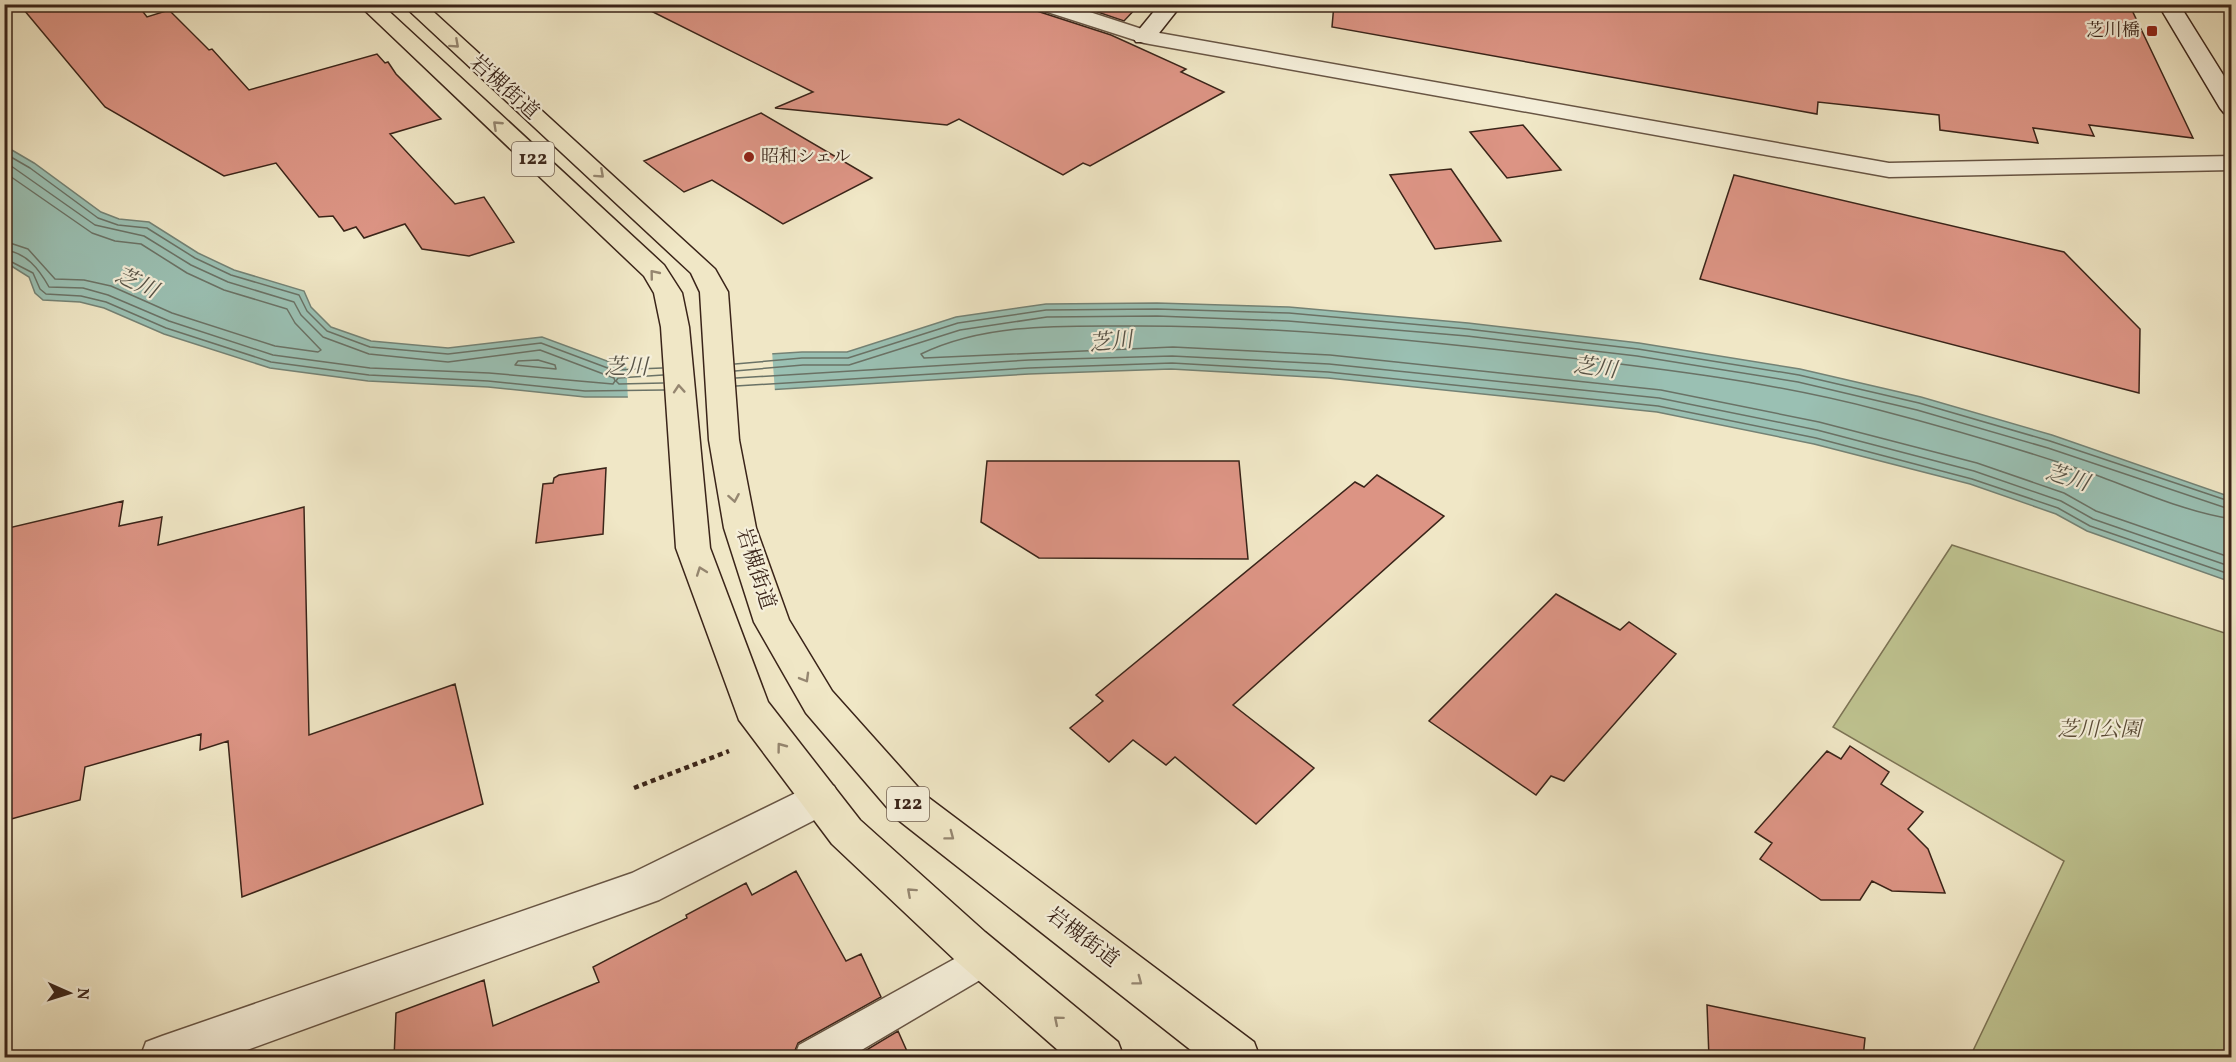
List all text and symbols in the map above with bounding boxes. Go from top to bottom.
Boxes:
place label: 芝川橋 [2086,19,2140,44]
marker: 芝川橋 [2145,24,2159,38]
one-way arrow [448,37,459,48]
street label: 岩槻街道 [463,49,545,127]
one-way arrow [494,122,505,133]
road number: 122 [512,142,554,176]
place label: 昭和シェル [761,145,851,170]
marker: 昭和シェル [742,150,756,164]
one-way arrow [593,167,604,178]
water label: 芝川 [110,261,164,308]
one-way arrow [651,270,662,281]
water label: 芝川 [1087,325,1136,361]
water label: 芝川 [1571,351,1621,387]
water label: 芝川 [604,353,650,384]
one-way arrow [673,384,686,393]
water label: 芝川 [2041,458,2094,501]
one-way arrow [727,492,740,502]
street label: 岩槻街道 [728,525,782,613]
one-way arrow [696,566,708,577]
one-way arrow [797,672,809,682]
park label: 芝川公園 [2057,716,2144,745]
one-way arrow [777,743,788,754]
road number: 122 [887,787,929,821]
one-way arrow [943,829,954,840]
one-way arrow [907,888,918,899]
street label: 岩槻街道 [1040,901,1124,975]
north arrow [39,963,99,1023]
one-way arrow [1131,973,1142,984]
text: N [71,987,93,1000]
one-way arrow [1054,1016,1065,1027]

